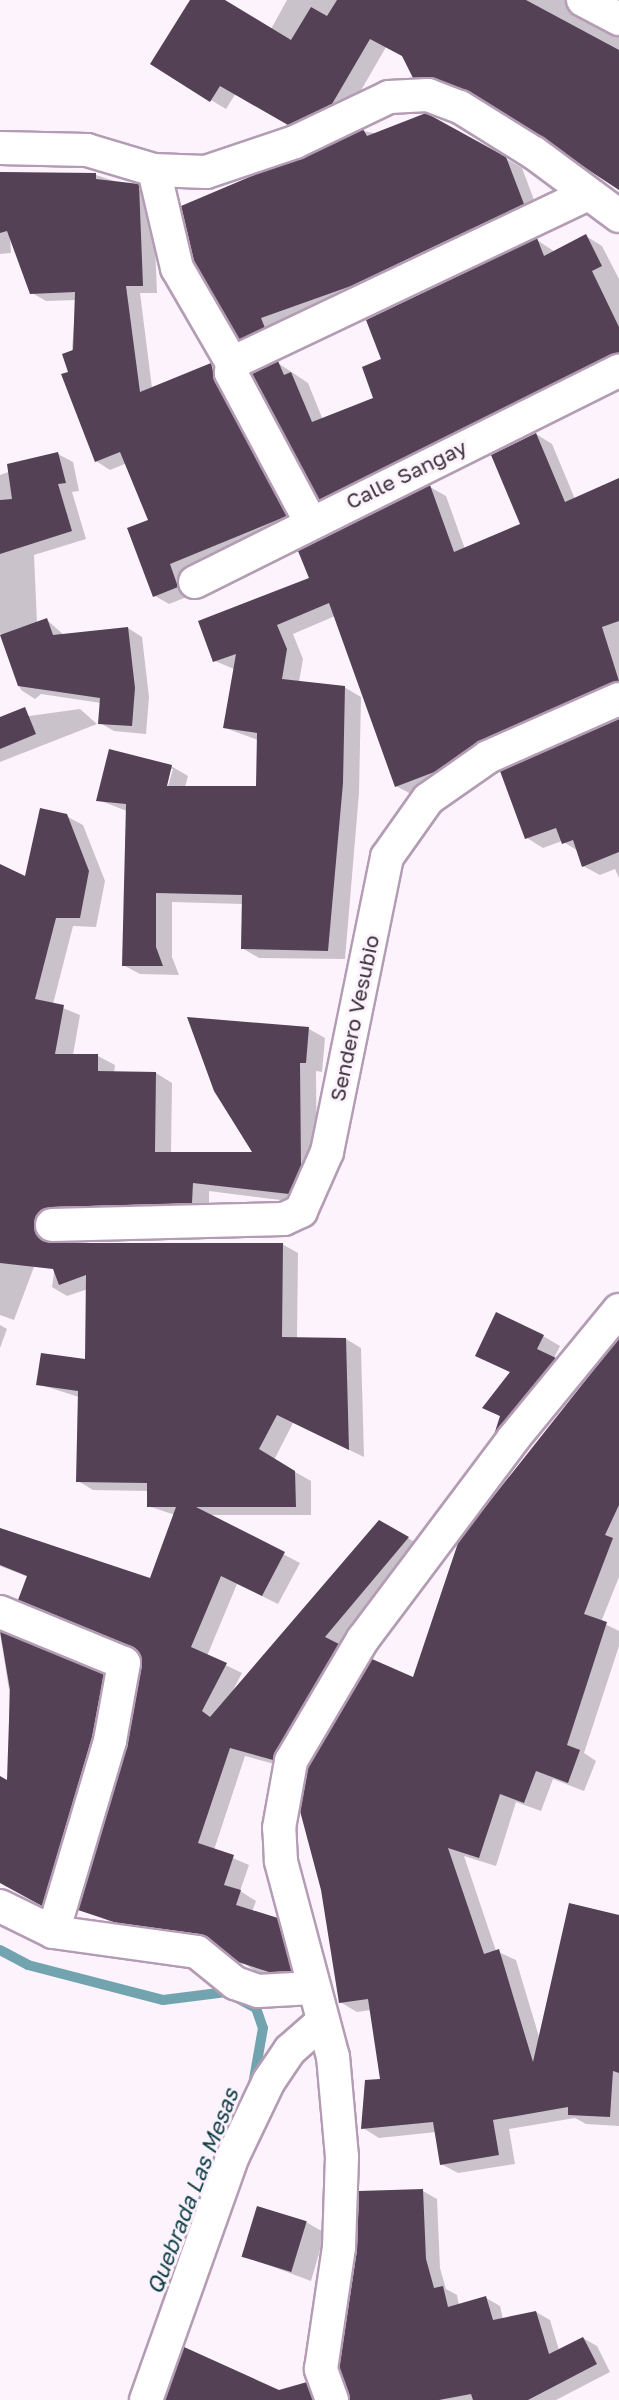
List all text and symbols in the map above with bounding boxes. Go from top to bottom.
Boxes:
street label: Calle Sangay [342,434,470,514]
street label: Sendero Vesubio [324,933,384,1103]
water label: Quebrada Las Mesas [141,2085,243,2297]

